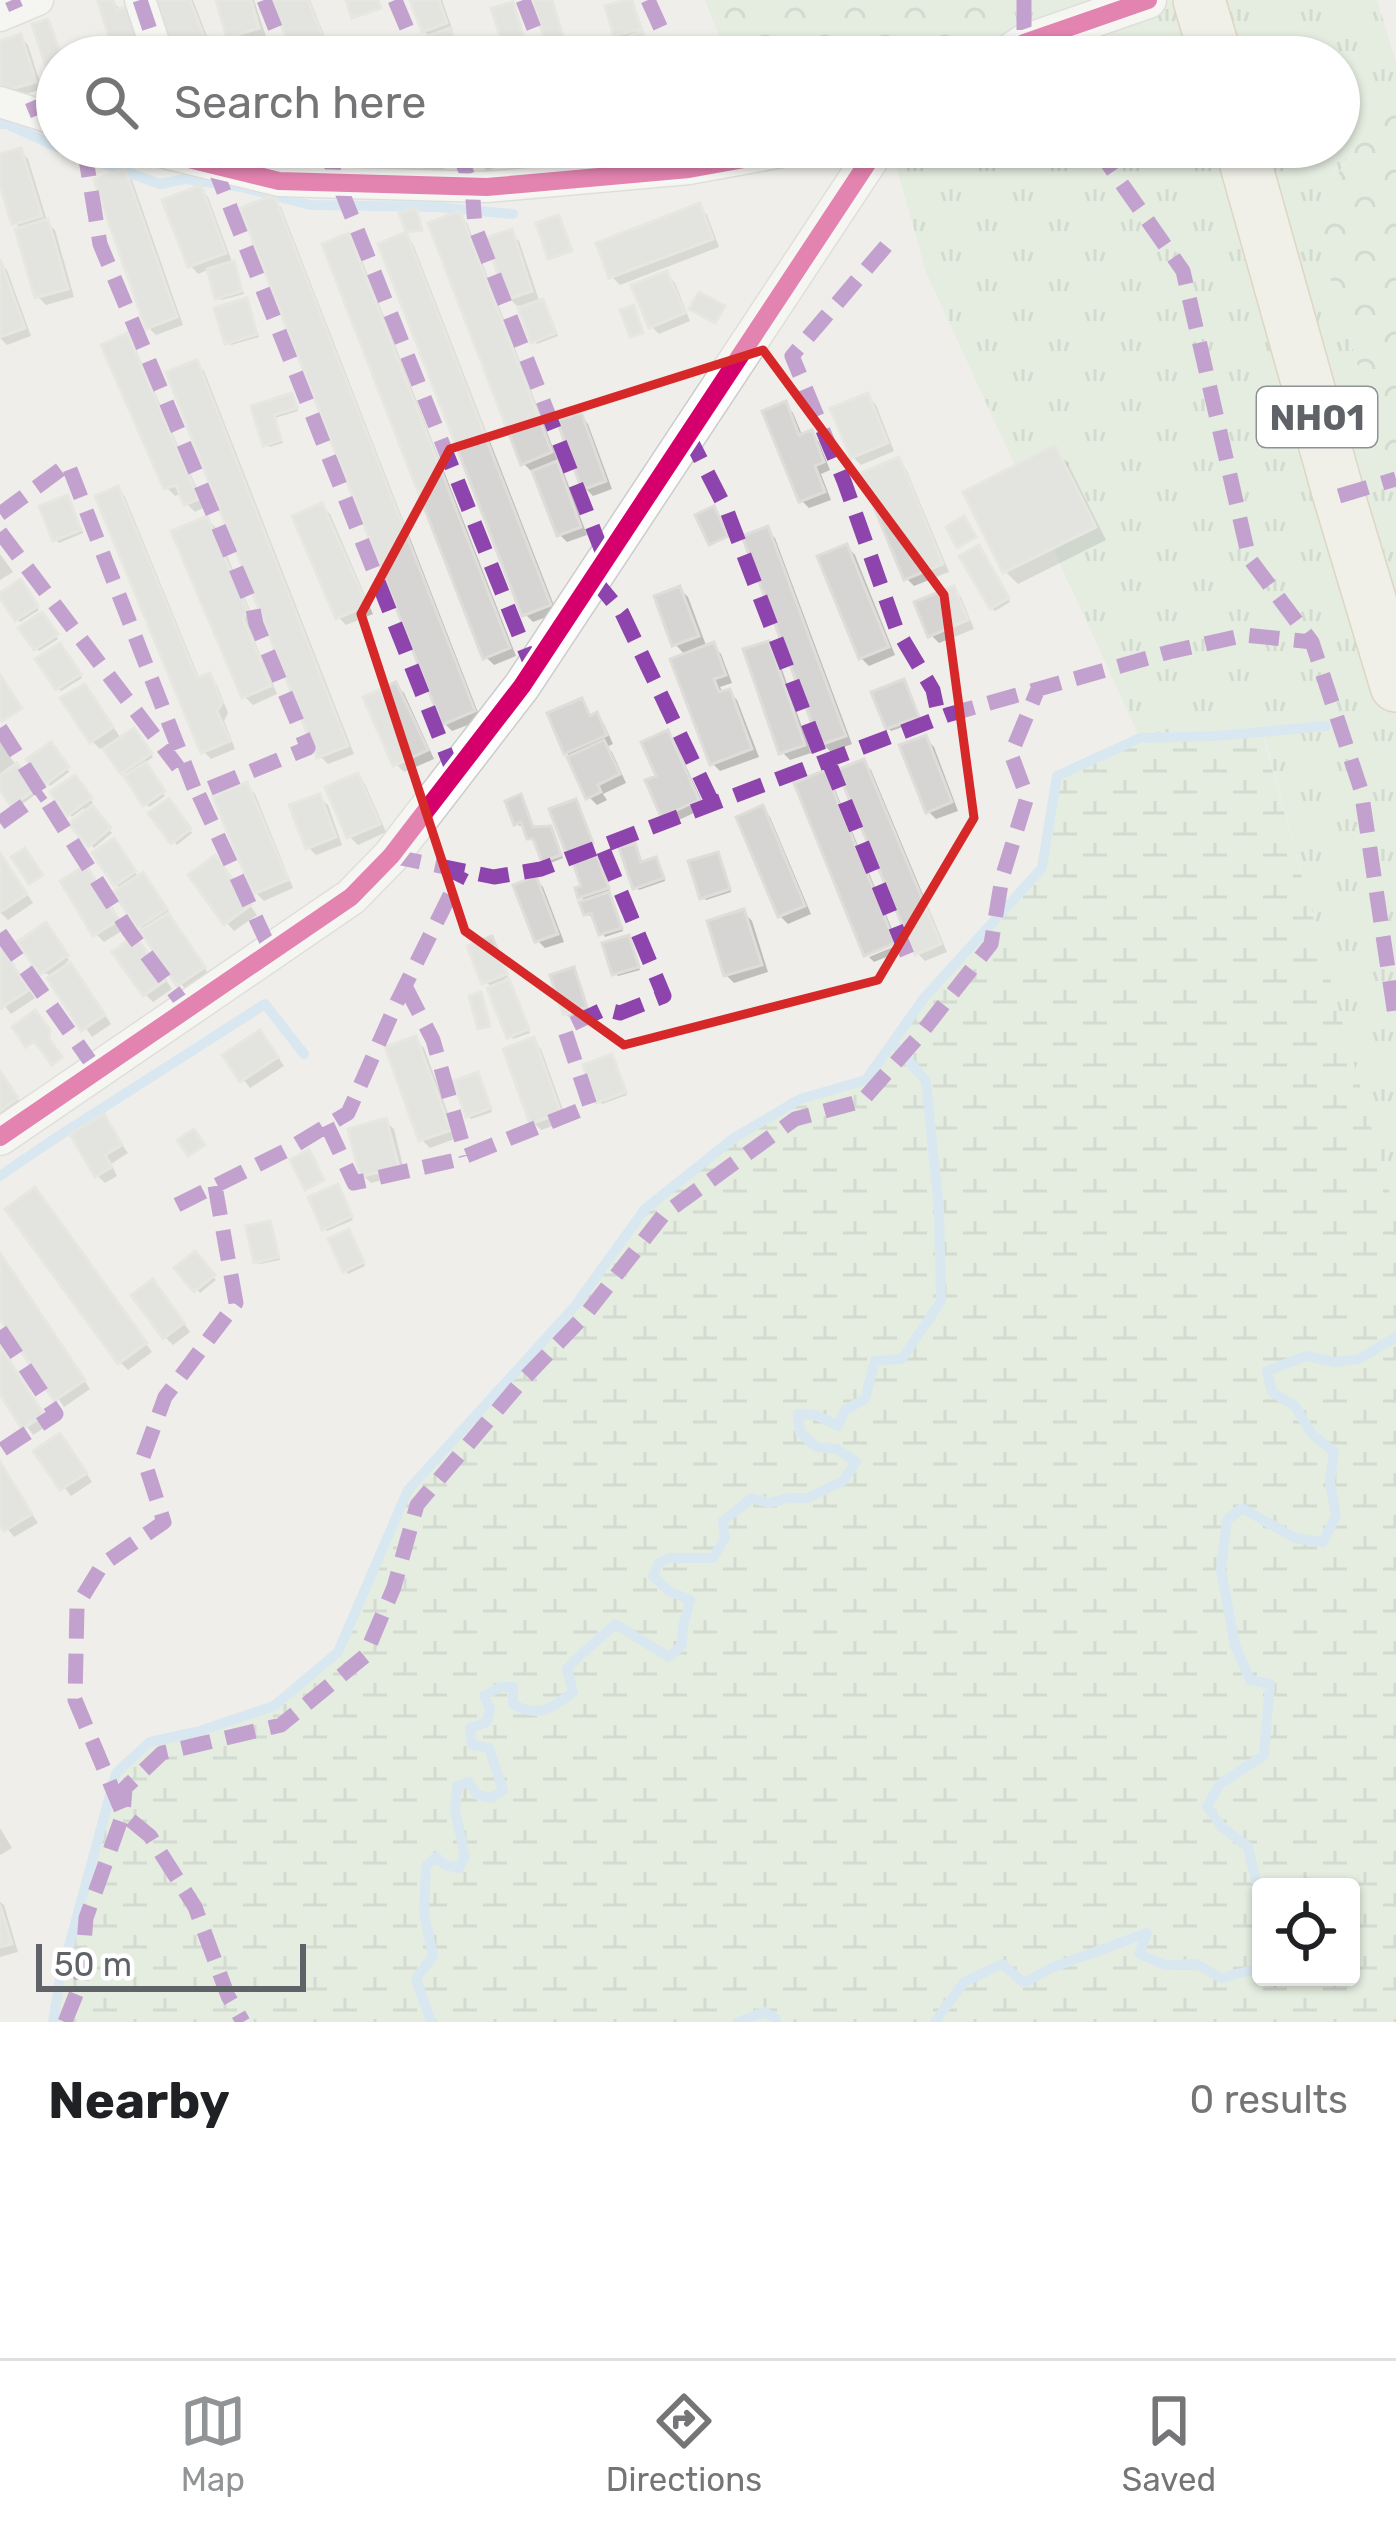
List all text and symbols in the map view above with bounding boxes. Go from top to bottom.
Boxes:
search box [36,36,1360,168]
icon: search [78,69,144,135]
text: Search here [174,76,426,129]
road number: NH01 [1257,387,1377,447]
map controls [1252,1878,1360,1986]
button: locate [1252,1878,1360,1986]
scale bar [36,1938,306,1991]
text: 50 m [54,1945,132,1984]
text: Nearby [48,2070,230,2131]
text: 0 results [1189,2077,1348,2123]
tab: Map [180,2388,246,2499]
tab: Directions [606,2388,762,2499]
tab: Saved [1122,2388,1216,2499]

